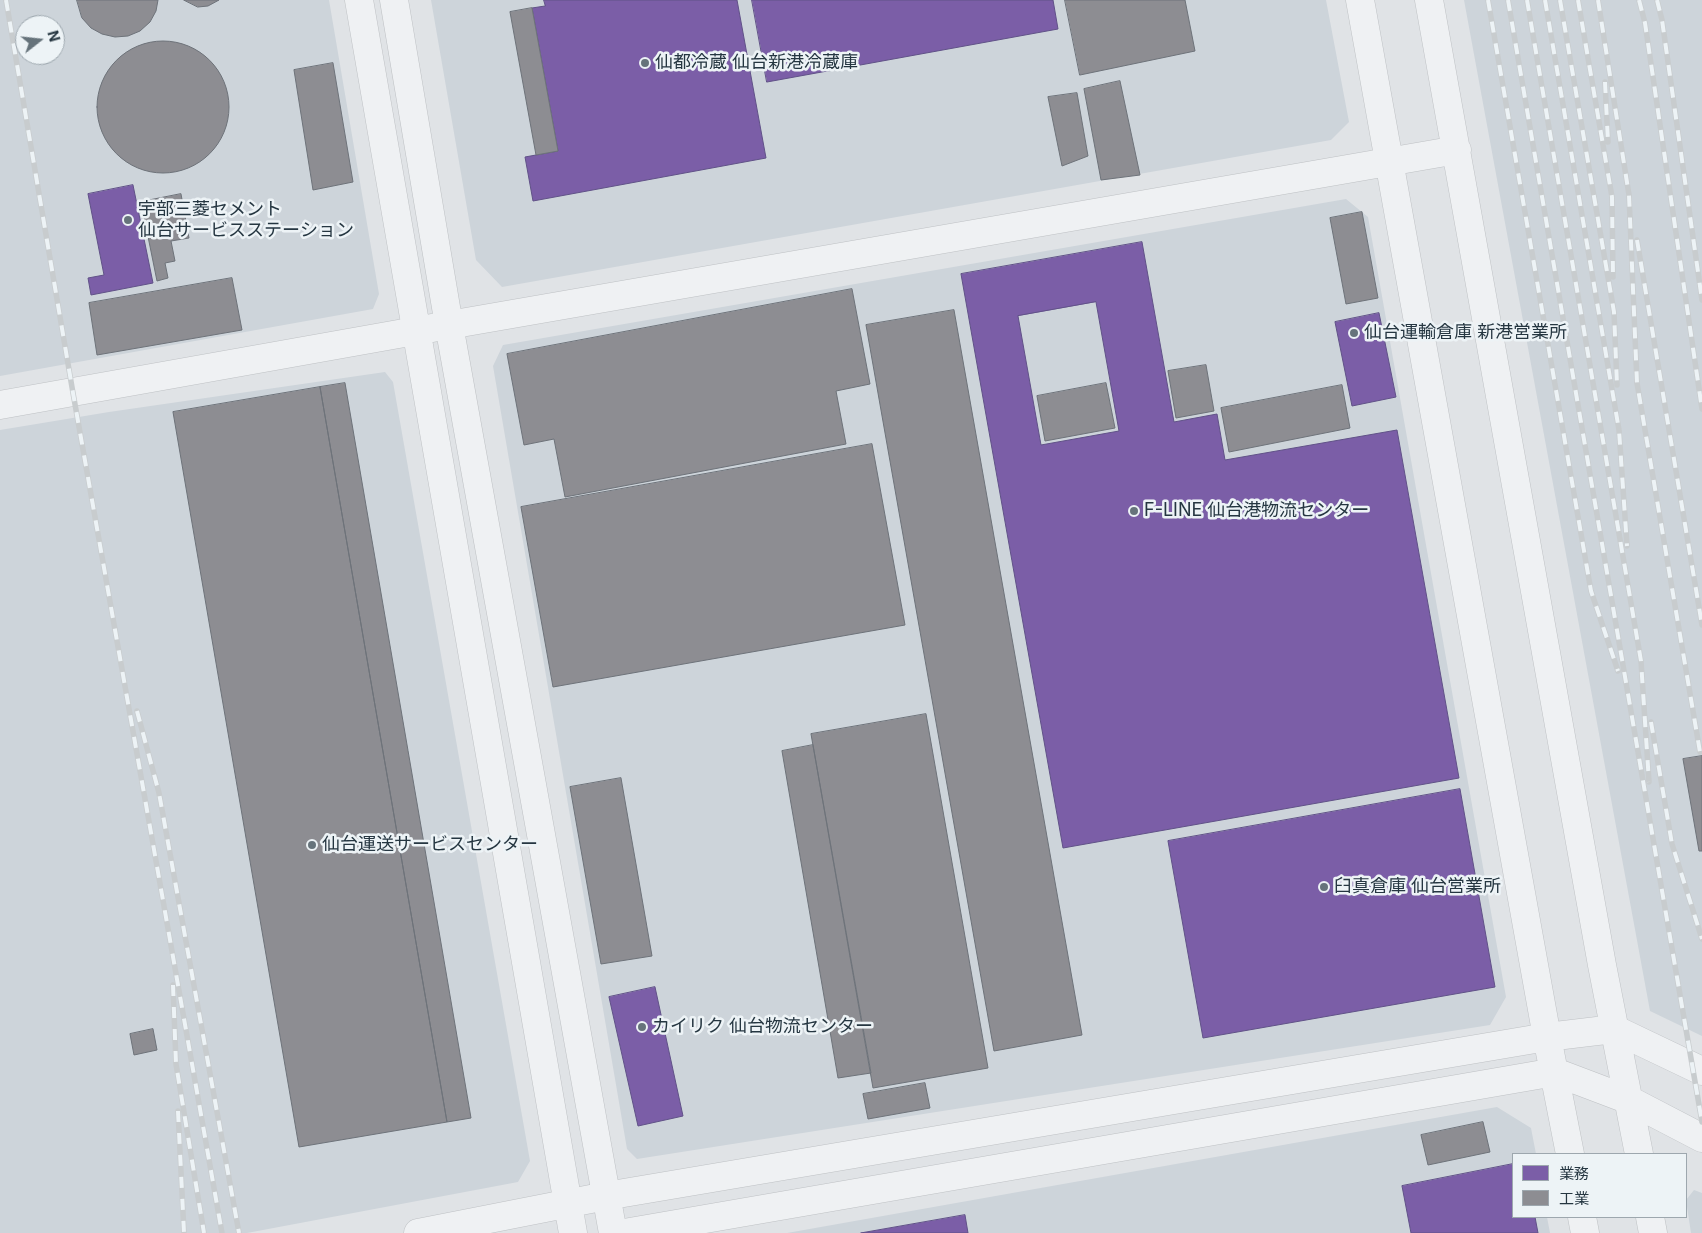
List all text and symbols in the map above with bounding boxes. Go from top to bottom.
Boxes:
north arrow [15,15,65,65]
text: N [44,29,64,43]
place label: 仙都冷蔵 仙台新港冷蔵庫 [655,52,858,74]
marker: 仙都冷蔵 仙台新港冷蔵庫 [639,57,651,69]
place label: 宇部三菱セメント 仙台サービスステーション [138,199,354,242]
marker: 宇部三菱セメント 仙台サービスステーション [122,214,134,226]
place label: 仙台運輸倉庫 新港営業所 [1364,322,1567,344]
marker: 仙台運輸倉庫 新港営業所 [1348,327,1360,339]
place label: F-LINE 仙台港物流センター [1144,500,1369,522]
marker: F-LINE 仙台港物流センター [1128,505,1140,517]
place label: 仙台運送サービスセンター [322,834,538,856]
marker: 仙台運送サービスセンター [306,839,318,851]
place label: 臼真倉庫 仙台営業所 [1334,876,1501,898]
marker: 臼真倉庫 仙台営業所 [1318,881,1330,893]
place label: カイリク 仙台物流センター [652,1016,873,1038]
marker: カイリク 仙台物流センター [636,1021,648,1033]
legend [1512,1153,1687,1218]
text: 業務 [1559,1164,1589,1183]
text: 工業 [1559,1189,1589,1208]

